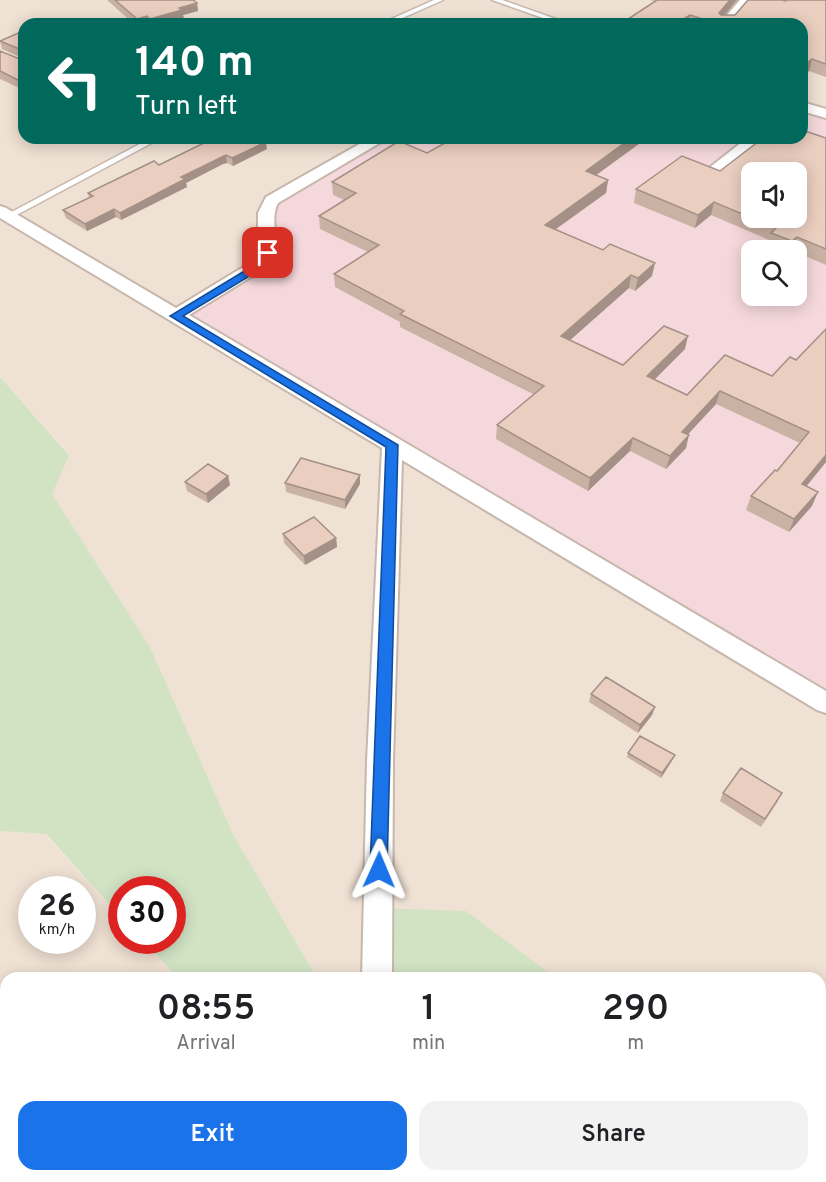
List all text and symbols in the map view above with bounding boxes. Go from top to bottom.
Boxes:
text: 140 m [135,38,254,91]
icon: left [36,42,114,120]
text: Turn left [135,90,237,124]
map controls [741,162,807,306]
button: sound [741,162,807,228]
pin [242,227,293,278]
icon: arrive [251,236,284,269]
button: search [741,240,807,306]
position arrow [347,838,411,902]
speed limit sign: 30 [108,876,186,954]
text: 26 [39,889,75,926]
text: km/h [39,921,75,940]
text: 08:55 [157,987,255,1033]
text: 1 [422,987,436,1033]
text: 290 [602,987,669,1033]
text: Arrival [176,1031,236,1057]
text: min [412,1031,445,1057]
text: m [627,1031,644,1057]
button: Exit [18,1101,407,1170]
button: Share [419,1101,808,1170]

